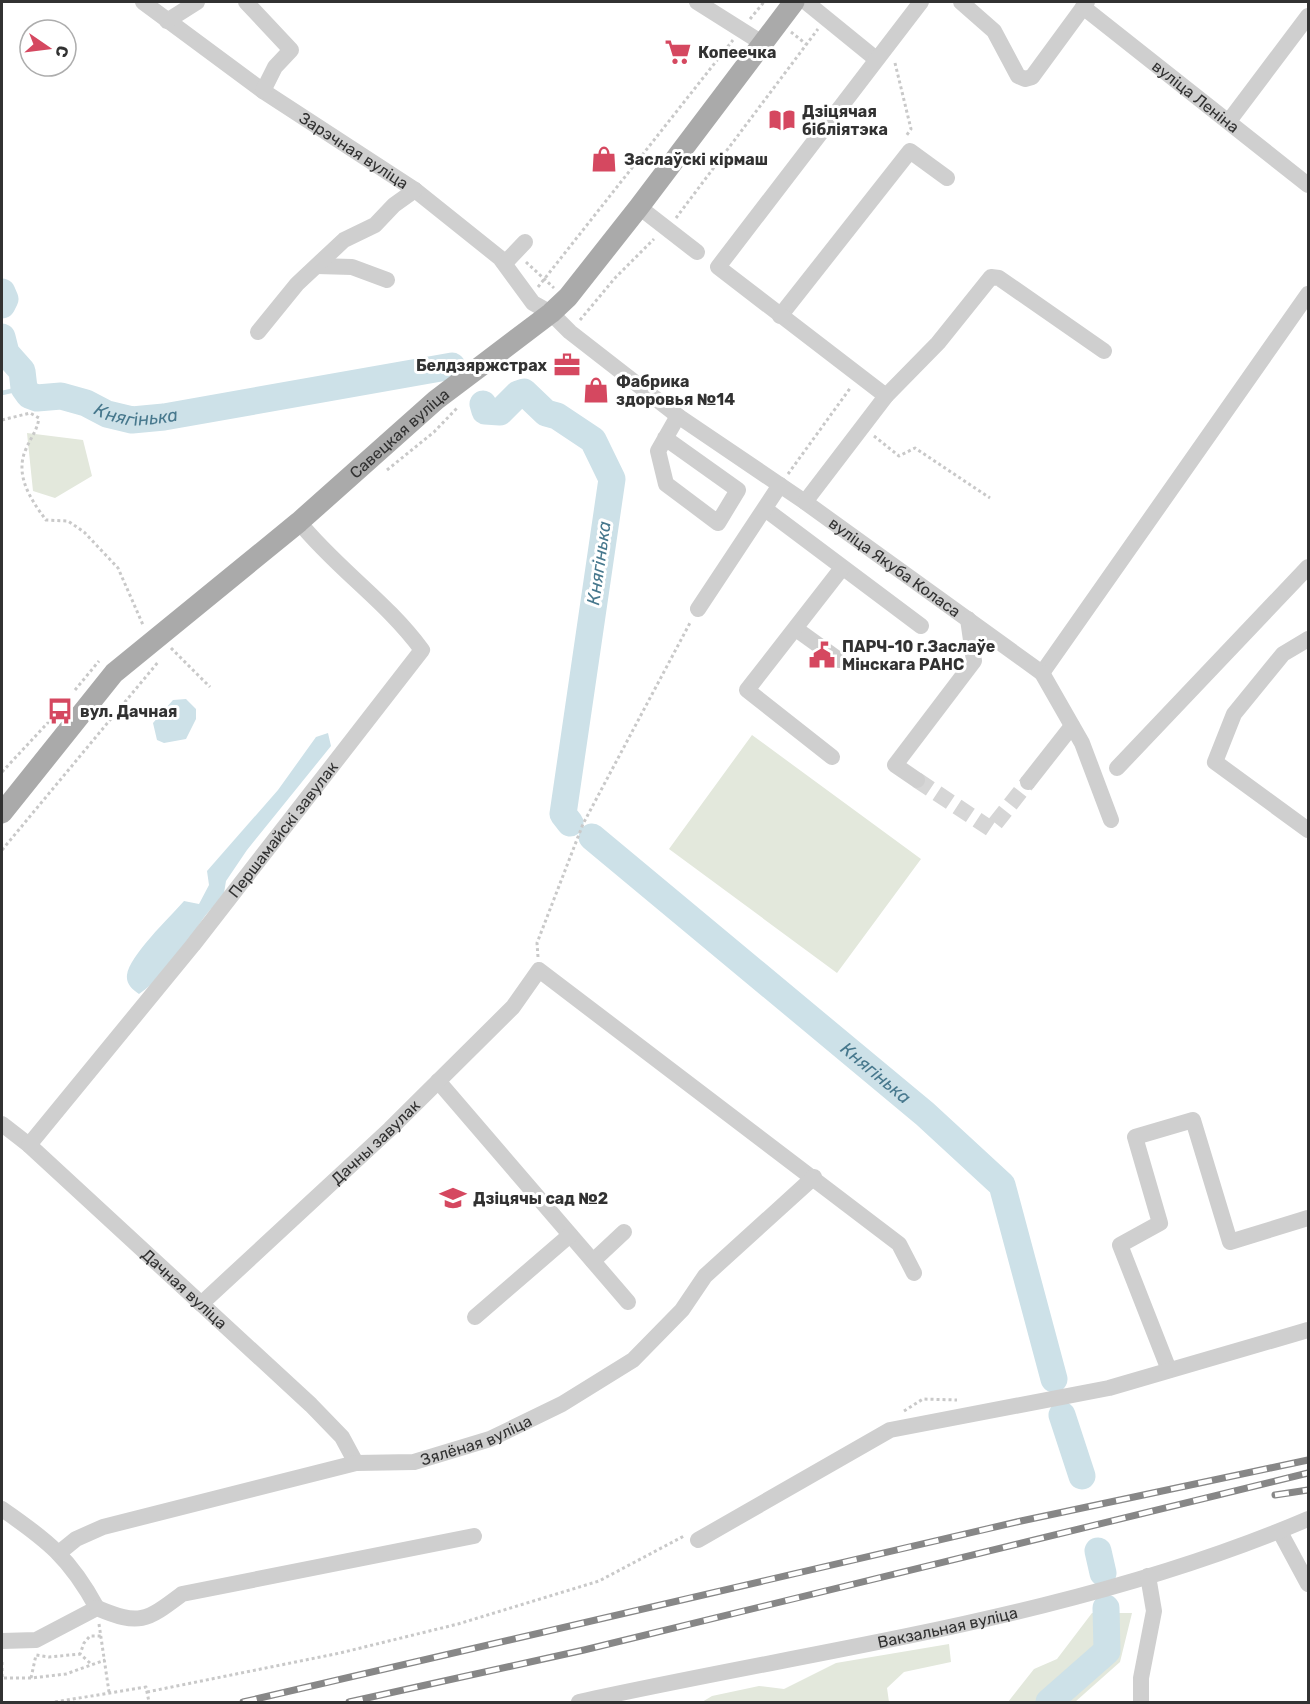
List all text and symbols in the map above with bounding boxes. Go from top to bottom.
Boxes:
north arrow [18,18,78,78]
supermarket icon: Копеечка [663,37,693,67]
place label: Копеечка [698,43,776,62]
text: С [51,44,73,59]
street label: вуліца Леніна [1149,56,1243,137]
place label: Дзіцячая бібліятэка [802,102,888,139]
library icon: Дзіцячая бібліятэка [767,105,797,135]
street label: Зарэчная вуліца [296,108,412,193]
shop icon: Заслаўскі кірмаш [589,144,619,174]
place label: Заслаўскі кірмаш [624,150,768,169]
office icon: Белдзяржстрах [552,350,582,380]
place label: Белдзяржстрах [416,356,548,375]
place label: Фабрика здоровья №14 [616,372,735,409]
shop icon: Фабрика здоровья №14 [581,375,611,405]
street label: Савецкая вуліца [345,384,453,482]
water label: Княгінька [90,398,180,431]
street label: вуліца Якуба Коласа [825,513,964,621]
water label: Княгінька [582,519,616,606]
place label: ПАРЧ-10 г.Заслаўе Мінскага РАНС [842,637,995,674]
public building icon: ПАРЧ-10 г.Заслаўе Мінскага РАНС [807,640,837,670]
bus stop icon: вул. Дачная [45,696,75,726]
place label: вул. Дачная [80,702,178,721]
street label: Першамайскі завулак [224,757,342,901]
water label: Княгінька [836,1037,916,1109]
street label: Дачны завулак [327,1095,424,1188]
school or university icon: Дзіцячы сад №2 [438,1183,468,1213]
place label: Дзіцячы сад №2 [473,1189,608,1208]
street label: Дачная вуліца [138,1245,231,1333]
street label: Зялёная вуліца [418,1411,535,1469]
street label: Вакзальная вуліца [876,1602,1019,1651]

